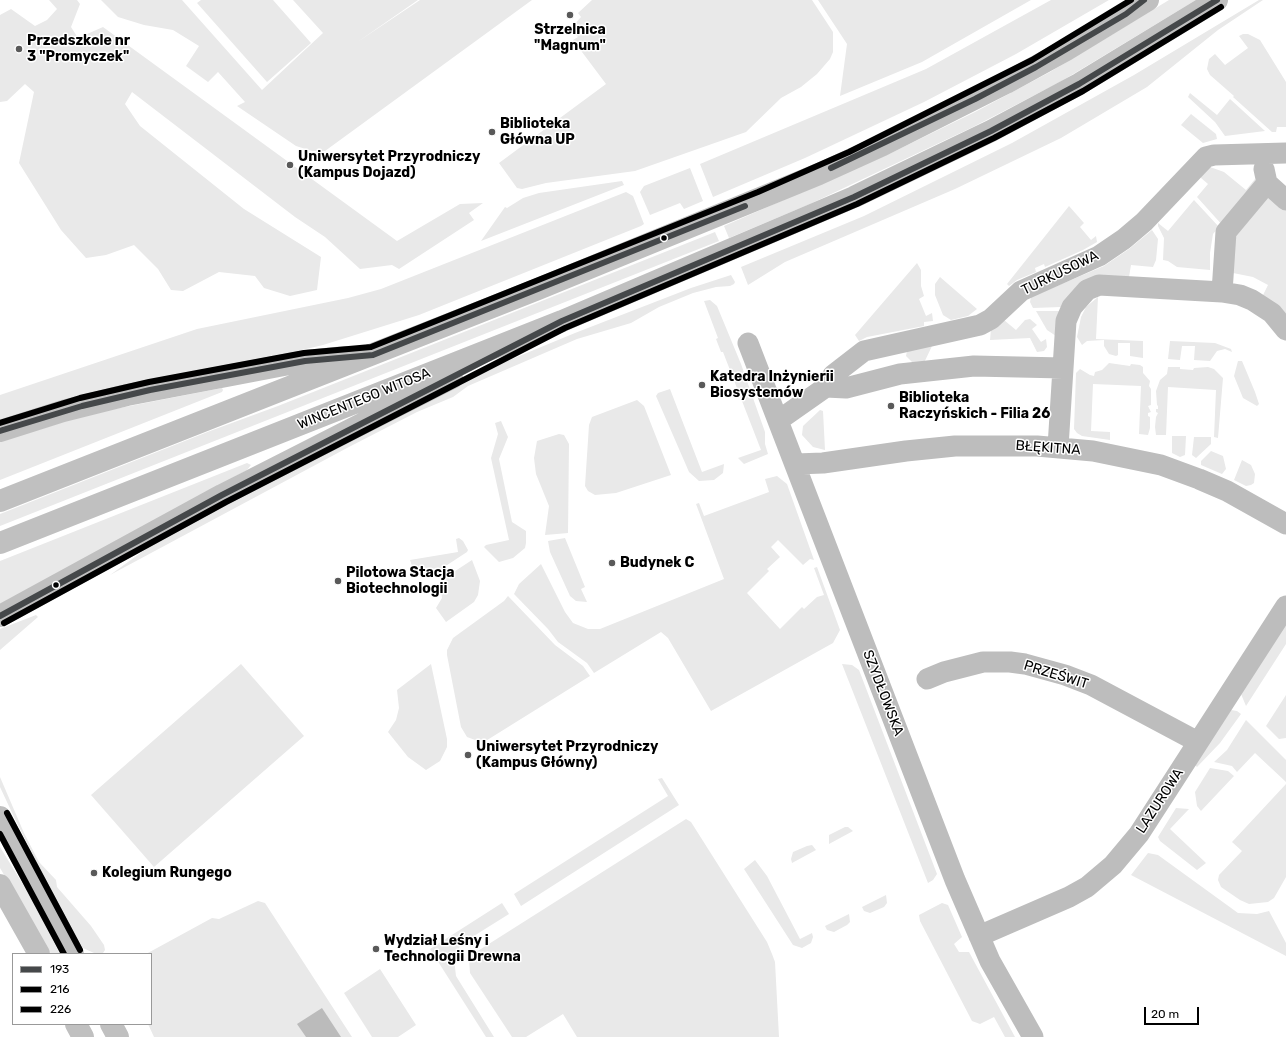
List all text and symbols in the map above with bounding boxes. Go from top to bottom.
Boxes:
marker: Strzelnica "Magnum" [565,10,575,20]
place label: Strzelnica "Magnum" [534,22,606,54]
place label: Przedszkole nr 3 "Promyczek" [27,33,130,66]
marker: Przedszkole nr 3 "Promyczek" [14,44,24,54]
place label: Biblioteka Główna UP [500,116,575,148]
marker: Biblioteka Główna UP [487,127,497,137]
place label: Uniwersytet Przyrodniczy (Kampus Dojazd) [298,149,480,182]
marker: Uniwersytet Przyrodniczy (Kampus Dojazd) [285,160,295,170]
unlabelled marker [659,233,669,243]
street label: TURKUSOWA [1019,247,1101,299]
street label: WINCENTEGO WITOSA [295,365,433,433]
place label: Katedra Inżynierii Biosystemów [710,369,834,402]
marker: Katedra Inżynierii Biosystemów [697,380,707,390]
place label: Biblioteka Raczyńskich - Filia 26 [899,390,1050,422]
marker: Biblioteka Raczyńskich - Filia 26 [886,401,896,411]
street label: BŁĘKITNA [1015,437,1081,459]
place label: Budynek C [620,555,694,571]
marker: Budynek C [607,558,617,568]
place label: Pilotowa Stacja Biotechnologii [346,565,454,598]
marker: Pilotowa Stacja Biotechnologii [333,576,343,586]
unlabelled marker [51,580,61,590]
street label: SZYDŁOWSKA [859,648,907,738]
street label: PRZEŚWIT [1022,657,1090,693]
place label: Uniwersytet Przyrodniczy (Kampus Główny) [476,739,658,772]
marker: Uniwersytet Przyrodniczy (Kampus Główny) [463,750,473,760]
street label: LAZUROWA [1133,765,1187,837]
place label: Kolegium Rungego [102,865,232,881]
marker: Kolegium Rungego [89,868,99,878]
place label: Wydział Leśny i Technologii Drewna [384,933,521,966]
marker: Wydział Leśny i Technologii Drewna [371,944,381,954]
legend [12,953,152,1025]
text: 193 [50,962,69,976]
text: 216 [50,982,69,996]
scale bar [1146,999,1201,1025]
text: 226 [50,1002,71,1016]
text: 20 m [1151,1007,1179,1021]

